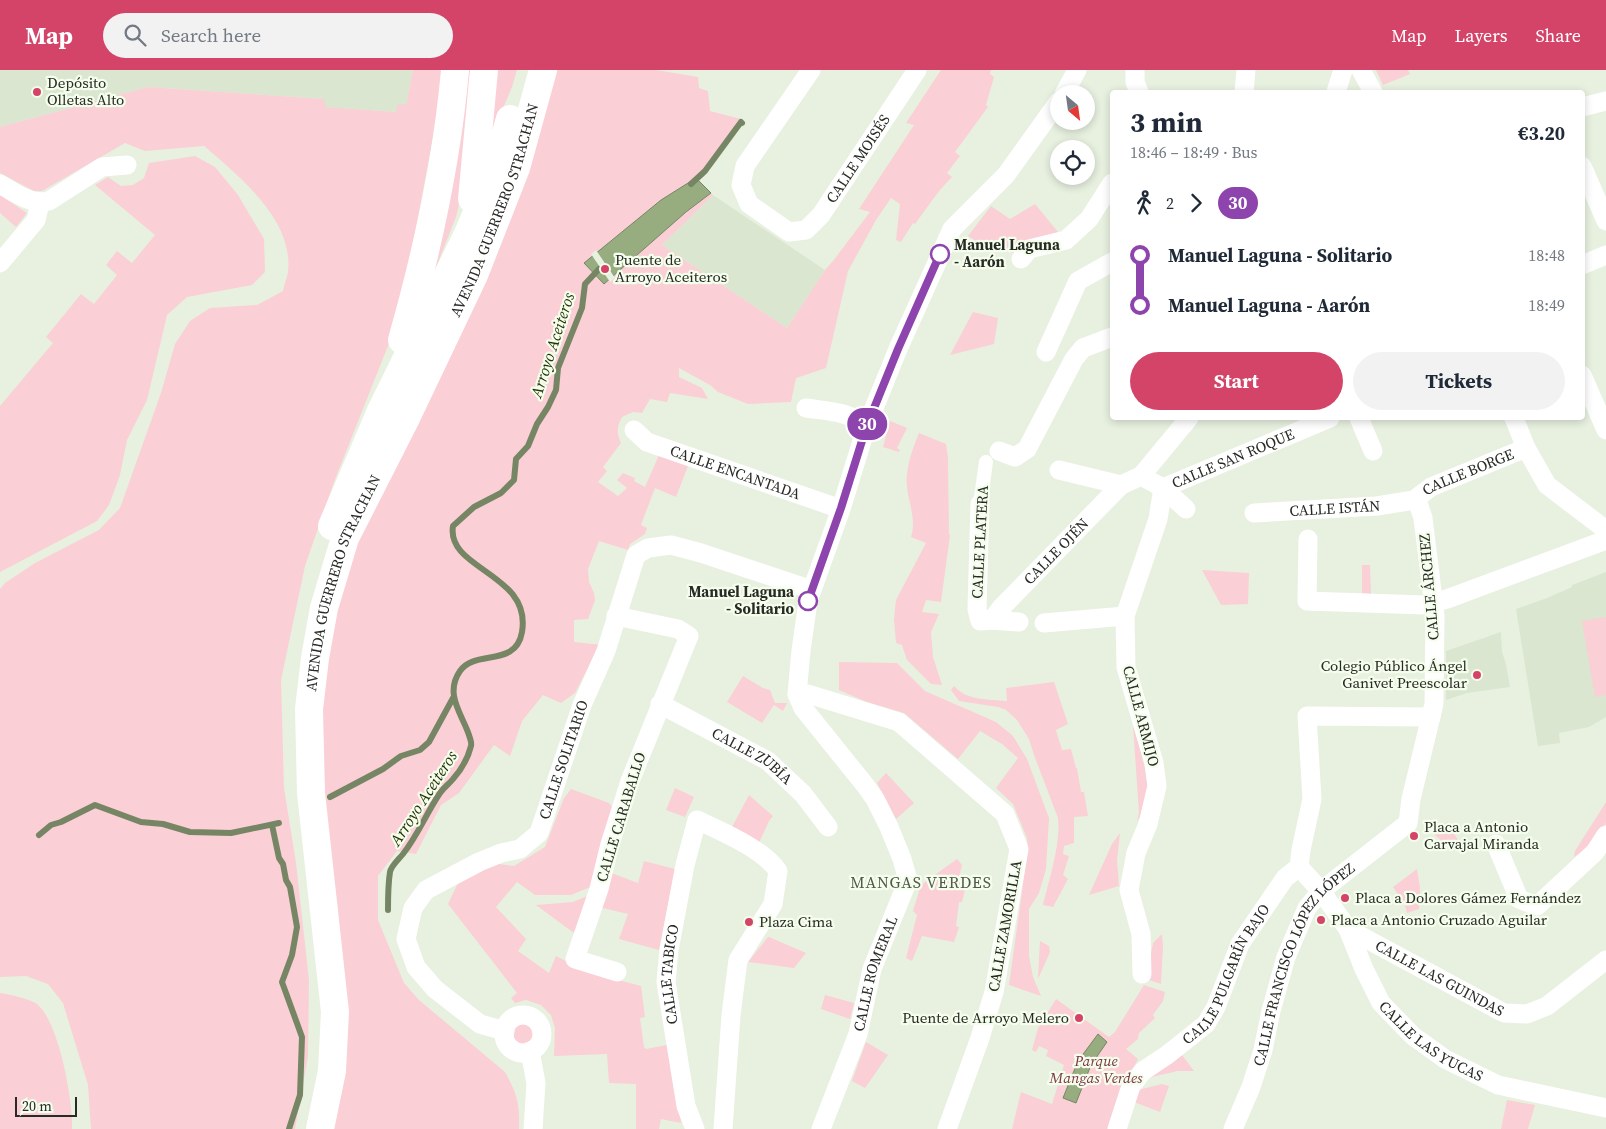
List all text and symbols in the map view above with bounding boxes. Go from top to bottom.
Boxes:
search box [103,13,453,58]
text: Map [25,19,73,52]
icon: search [121,21,149,49]
text: Search here [161,22,261,48]
text: Map [1391,23,1426,48]
text: Layers [1454,23,1507,48]
text: Share [1535,23,1581,48]
place label: Depósito Olletas Alto [47,72,124,110]
north arrow [1050,85,1095,130]
map controls [1050,85,1095,185]
marker: Depósito Olletas Alto [31,86,43,98]
street label: AVENIDA GUERRERO STRACHAN [445,101,543,320]
text: 3 min [1130,103,1203,141]
street label: CALLE MOISÉS [821,110,895,207]
text: €3.20 [1518,120,1565,146]
button: locate [1050,140,1095,185]
text: 18:46 – 18:49 · Bus [1130,141,1258,163]
icon: walk [1130,189,1158,217]
icon: forward [1182,189,1210,217]
text: 30 [1228,190,1248,215]
text: 2 [1166,192,1174,214]
place label: Manuel Laguna - Aarón [954,234,1061,272]
text: Manuel Laguna - Solitario [1168,242,1392,268]
marker: Manuel Laguna - Aarón [930,244,950,264]
text: 18:48 [1528,244,1565,266]
place label: Puente de Arroyo Aceiteros [615,249,727,287]
marker: Puente de Arroyo Aceiteros [599,263,611,275]
water label: Arroyo Aceiteros [524,289,579,401]
text: Manuel Laguna - Aarón [1168,292,1370,318]
text: 18:49 [1528,294,1565,316]
button: Start [1130,352,1343,410]
button: Tickets [1353,352,1565,410]
line badge: 30 [844,408,890,440]
text: 30 [857,411,877,436]
street label: CALLE SAN ROQUE [1168,423,1297,493]
street label: CALLE ENCANTADA [667,440,803,504]
street label: CALLE BORGE [1417,443,1517,500]
street label: AVENIDA GUERRERO STRACHAN [300,471,385,692]
street label: CALLE PLATERA [966,485,993,599]
street label: CALLE ISTÁN [1289,495,1381,521]
street label: CALLE OJÉN [1019,513,1093,589]
street label: CALLE ÁRCHEZ [1413,533,1444,641]
place label: Manuel Laguna - Solitario [688,581,795,619]
marker: Manuel Laguna - Solitario [798,591,818,611]
place label: Colegio Público Ángel Ganivet Preescolar [1321,655,1468,693]
street label: CALLE ARMIJO [1118,663,1165,769]
marker: Colegio Público Ángel Ganivet Preescolar [1471,669,1483,681]
street label: CALLE SOLITARIO [533,697,593,822]
street label: CALLE ZUBÍA [708,722,797,789]
water label: Arroyo Aceiteros [384,746,462,851]
street label: CALLE CARABALLO [591,749,650,884]
place label: Placa a Antonio Carvajal Miranda [1424,816,1539,854]
marker: Placa a Antonio Carvajal Miranda [1408,830,1420,842]
street label: CALLE ZAMORILLA [983,858,1026,993]
street label: CALLE FRANCISCO LÓPEZ LÓPEZ [1247,858,1359,1069]
district label: MANGAS VERDES [850,871,992,893]
place label: Placa a Dolores Gámez Fernández [1355,887,1581,908]
marker: Placa a Dolores Gámez Fernández [1339,892,1351,904]
street label: CALLE PULGARÍN BAJO [1177,899,1274,1049]
place label: Placa a Antonio Cruzado Aguilar [1331,909,1548,930]
place label: Plaza Cima [759,911,833,932]
street label: CALLE ROMERAL [848,912,903,1033]
marker: Placa a Antonio Cruzado Aguilar [1315,914,1327,926]
marker: Plaza Cima [743,916,755,928]
street label: CALLE TABICO [655,922,684,1026]
street label: CALLE LAS GUINDAS [1372,935,1508,1021]
street label: CALLE LAS YUCAS [1374,996,1487,1086]
place label: Puente de Arroyo Melero [902,1007,1069,1028]
marker: Puente de Arroyo Melero [1073,1012,1085,1024]
park label: Parque Mangas Verdes [1049,1050,1143,1088]
scale bar [15,1094,78,1117]
text: 20 m [22,1096,52,1116]

